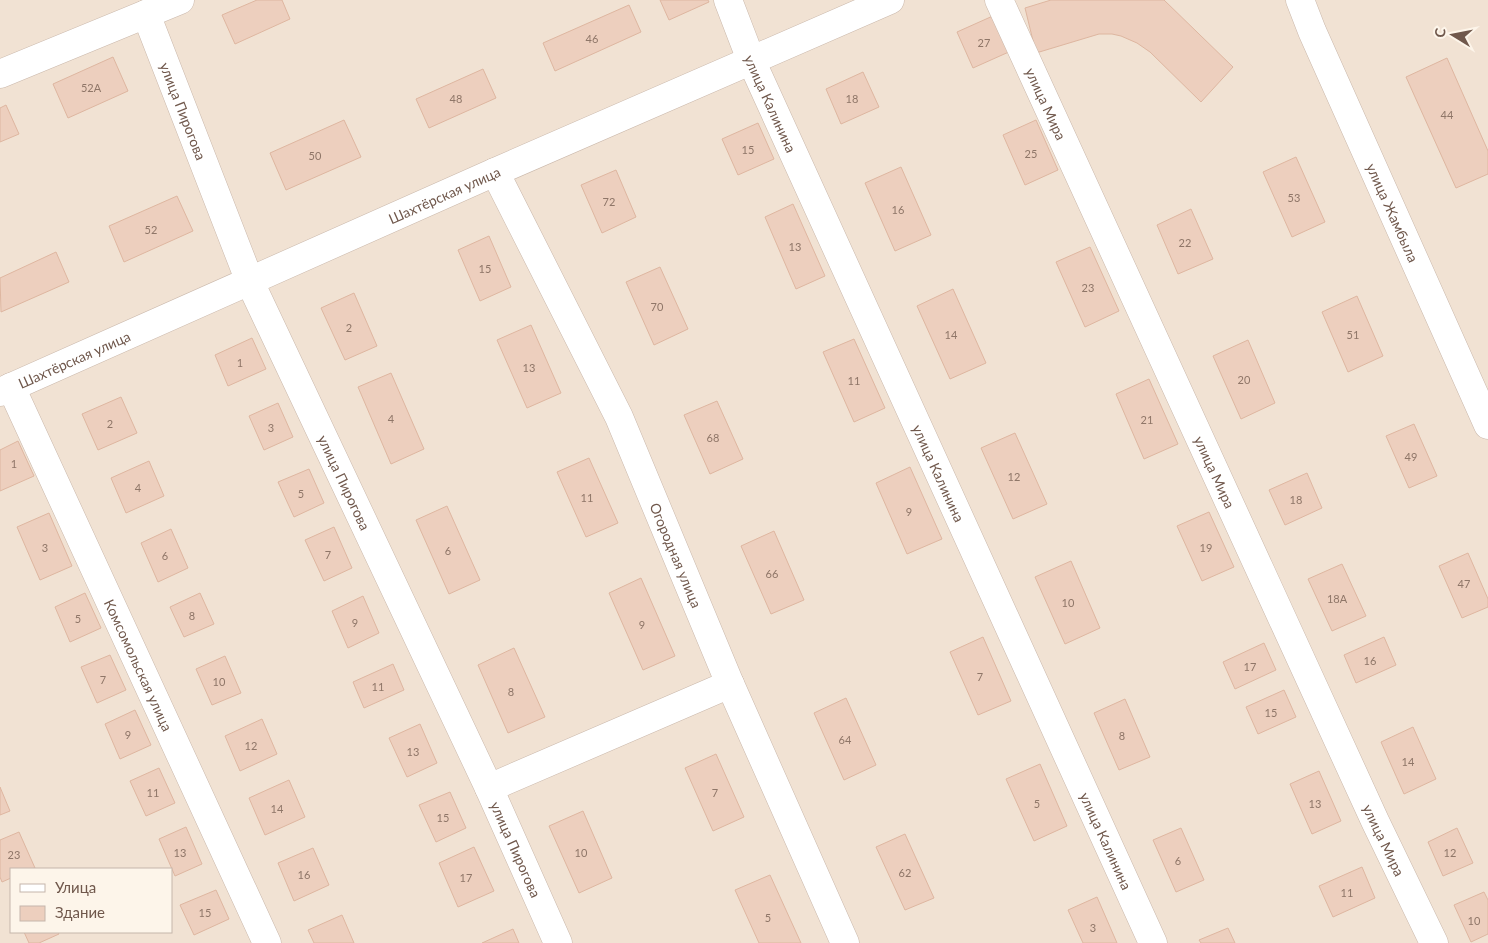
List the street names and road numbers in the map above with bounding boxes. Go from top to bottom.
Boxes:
street label: улица Калинина [741,52,800,155]
street label: улица Пирогова [157,60,210,162]
street label: улица Мира [1023,65,1070,143]
street label: улица Жамбыла [1364,160,1423,265]
street label: Шахтёрская улица [386,162,503,227]
street label: Шахтёрская улица [15,327,133,391]
street label: улица Калинина [909,422,969,524]
street label: улица Пирогова [315,432,374,533]
street label: улица Мира [1191,433,1239,511]
street label: Огородная улица [647,500,706,610]
street label: Комсомольская улица [101,596,177,734]
street label: улица Калинина [1077,789,1136,892]
street label: улица Пирогова [487,799,545,900]
street label: улица Мира [1360,801,1409,879]

